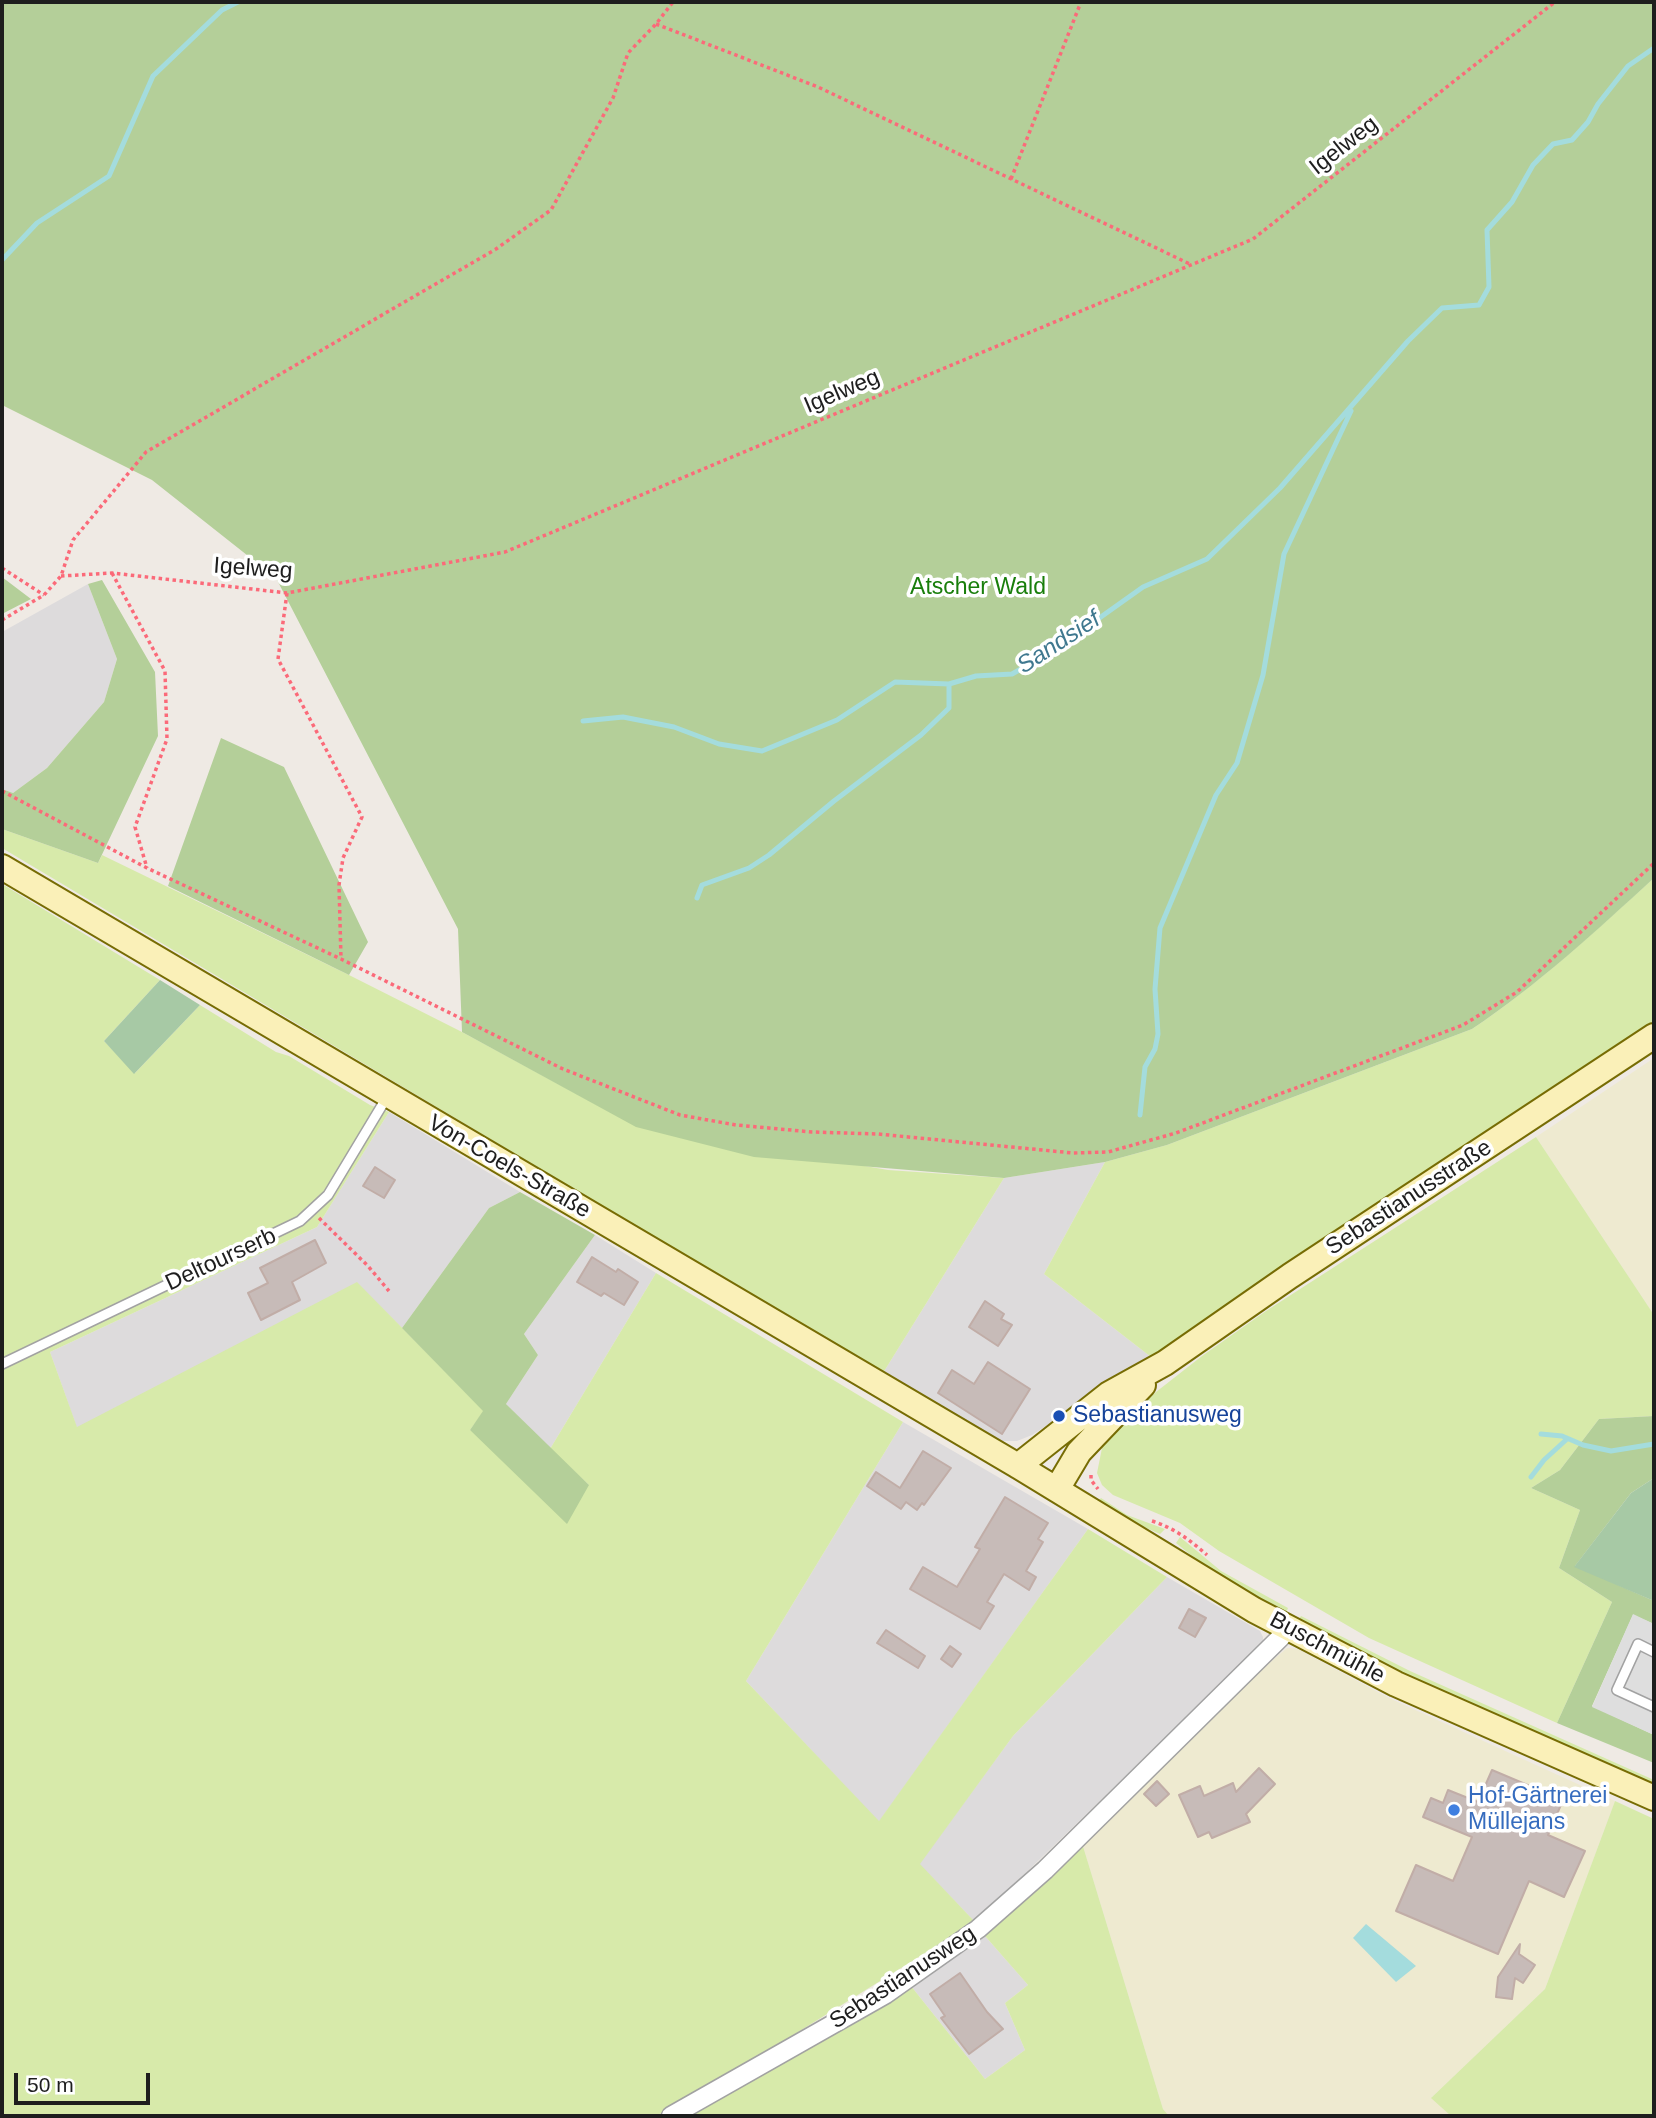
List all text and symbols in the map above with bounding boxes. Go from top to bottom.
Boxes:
street label: Igelweg [1304,111,1384,181]
street label: Igelweg [800,364,884,420]
street label: Igelweg [212,552,294,586]
park label: Atscher Wald [910,574,1046,602]
water label: Sandsief [1012,605,1106,681]
street label: Von-Coels-Straße [423,1109,595,1225]
street label: Sebastianusstraße [1321,1134,1497,1262]
street label: Deltourserb [161,1222,281,1298]
place label: Sebastianusweg [1073,1402,1242,1430]
marker: Sebastianusweg [1051,1408,1067,1424]
street label: Buschmühle [1265,1606,1389,1690]
place label: Hof-Gärtnerei Müllejans [1468,1783,1607,1837]
marker: Hof-Gärtnerei Müllejans [1446,1802,1462,1818]
street label: Sebastianusweg [825,1920,981,2036]
scale bar [18,2058,154,2102]
text: 50 m [27,2073,74,2096]

